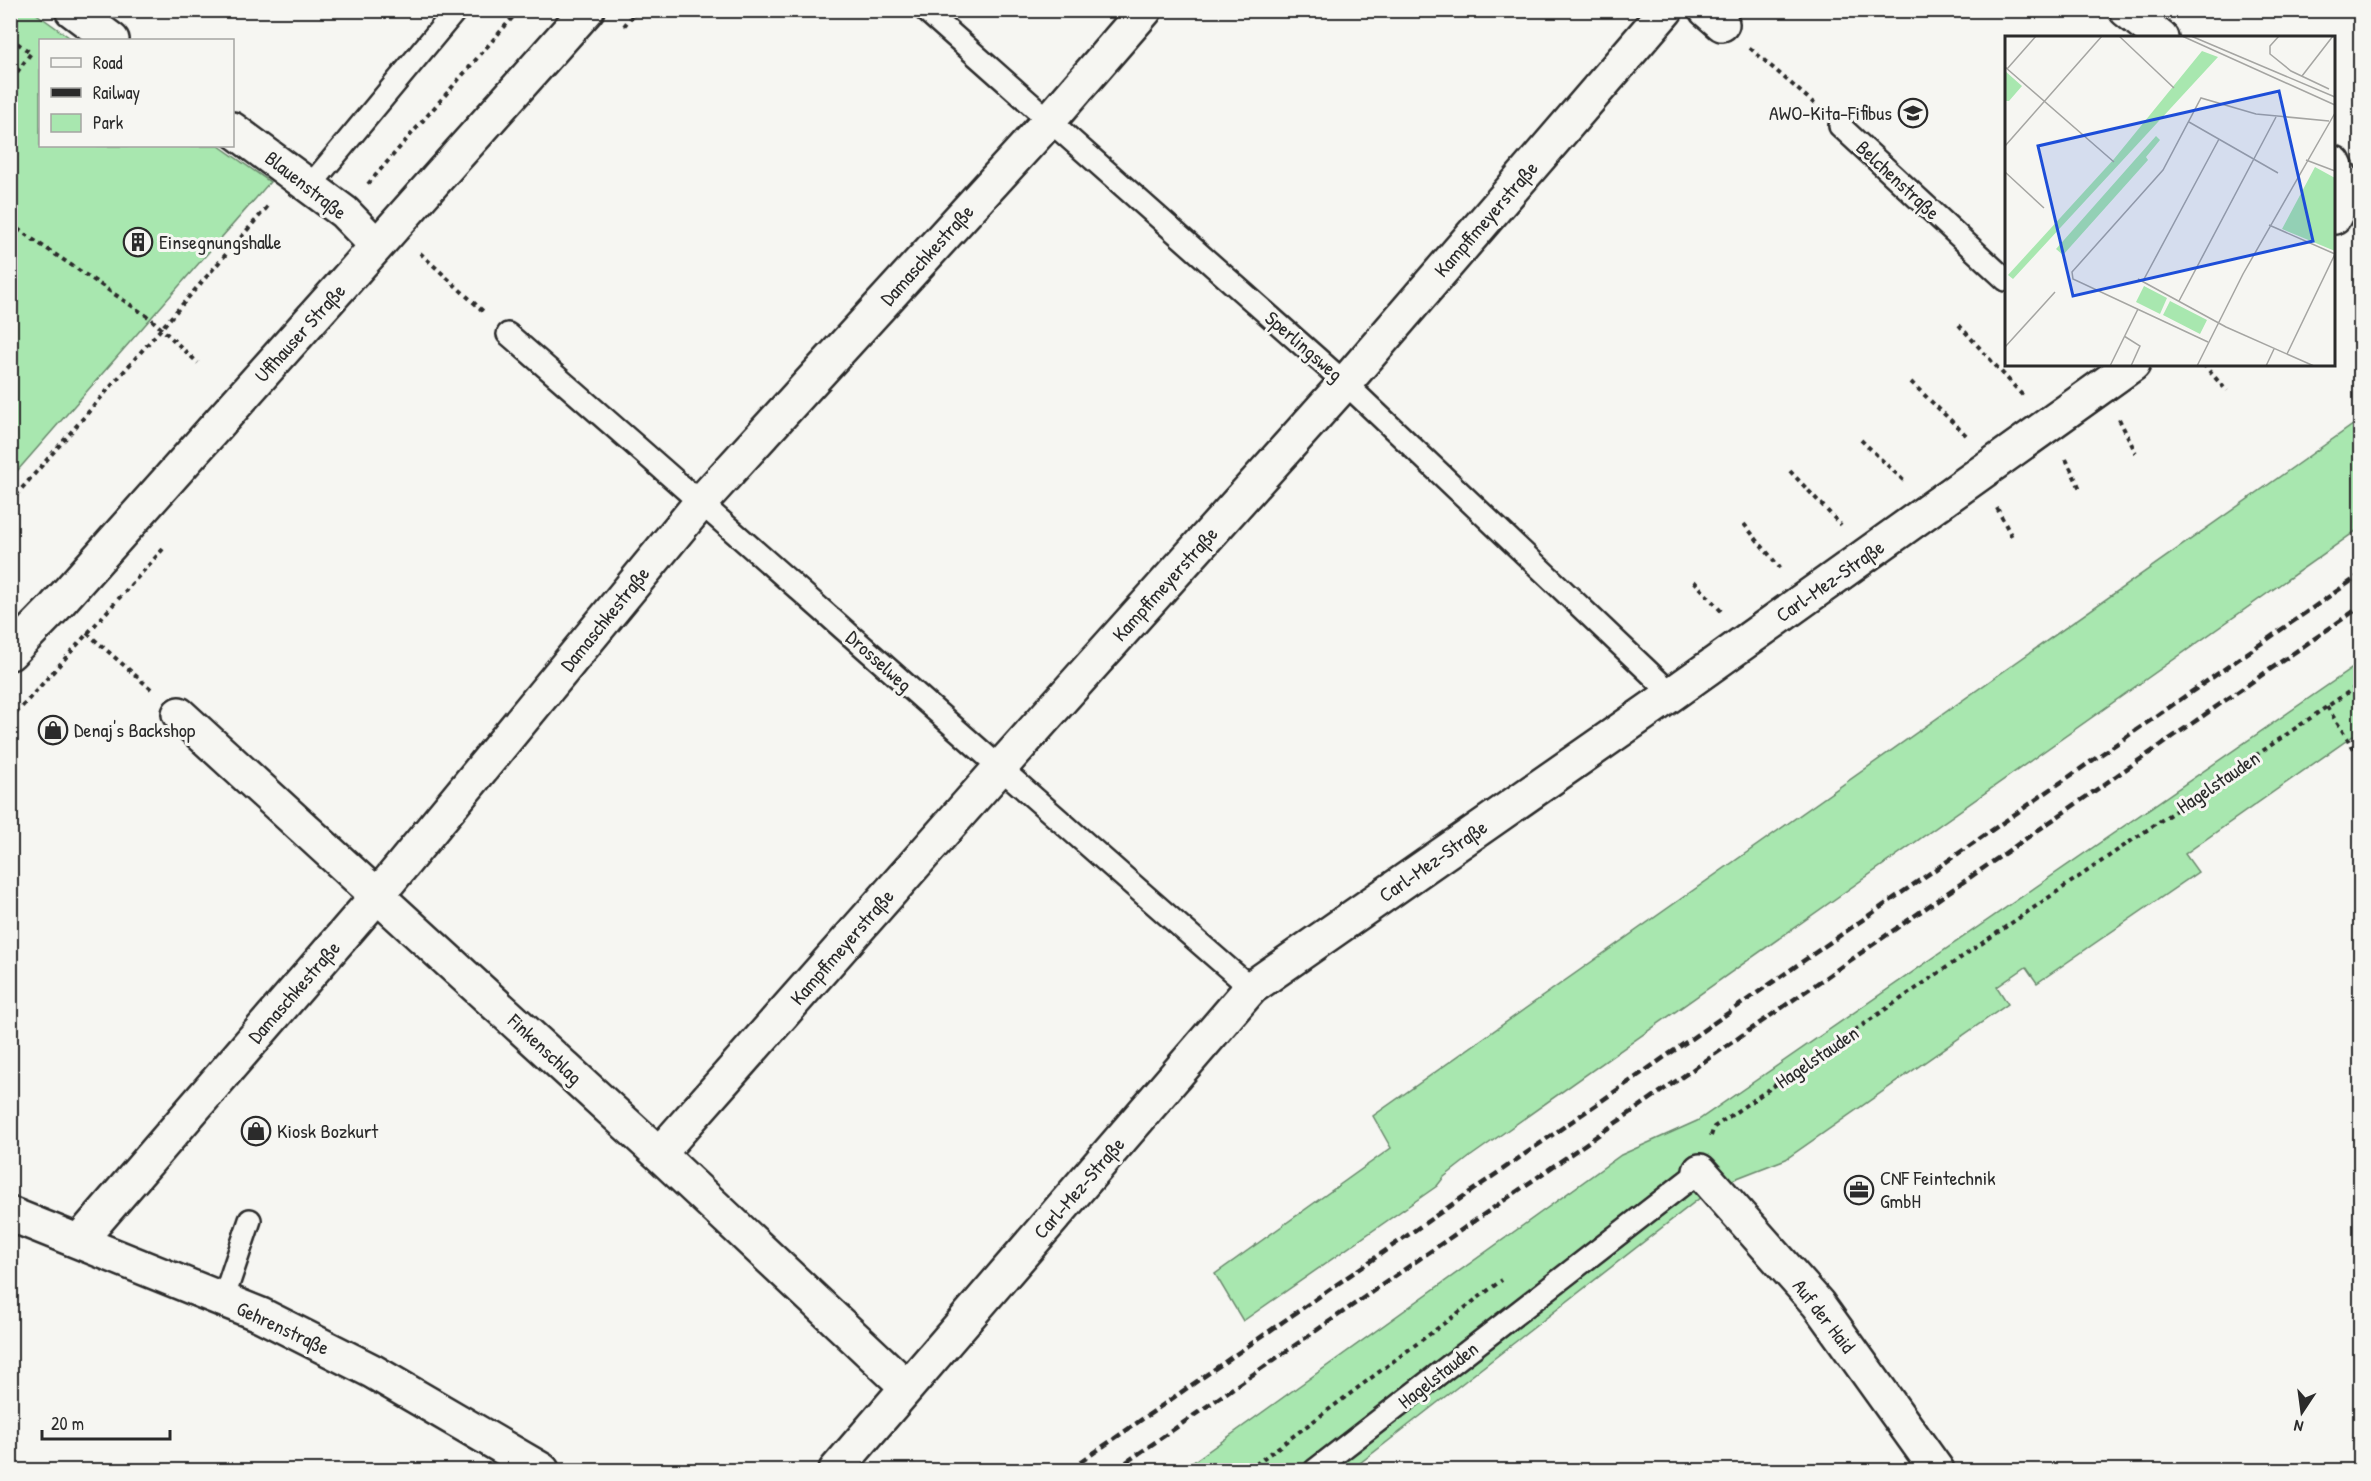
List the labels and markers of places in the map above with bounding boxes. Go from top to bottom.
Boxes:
school or university icon: AWO-Kita-Fifibus [1897,97,1929,129]
place label: AWO-Kita-Fifibus [1769,99,1892,126]
building icon: Einsegnungshalle [122,226,154,258]
place label: Einsegnungshalle [159,228,281,255]
shop icon: Denaj's Backshop [37,714,69,746]
place label: Denaj's Backshop [74,716,196,743]
shop icon: Kiosk Bozkurt [240,1115,272,1147]
place label: Kiosk Bozkurt [277,1117,379,1144]
place label: CNF Feintechnik GmbH [1880,1164,1996,1214]
office icon: CNF Feintechnik GmbH [1843,1174,1875,1206]

